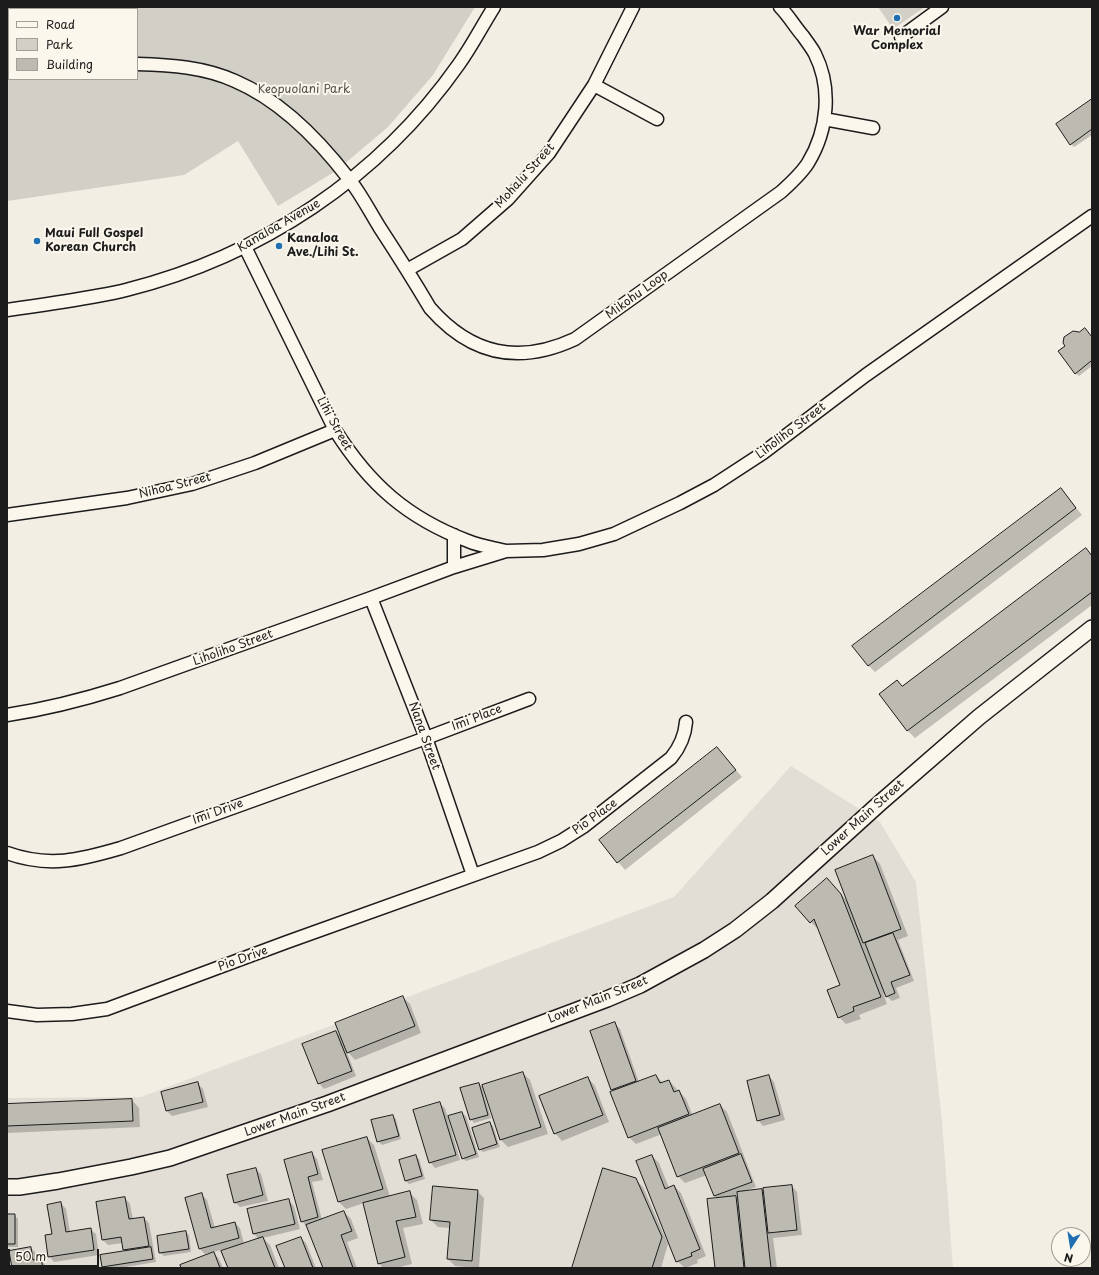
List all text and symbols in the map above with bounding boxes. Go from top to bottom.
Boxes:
legend [8,8,138,80]
marker: War Memorial Complex [892,13,902,23]
text: Road [46,15,75,33]
place label: War Memorial Complex [853,25,941,53]
text: Park [46,35,73,53]
text: Building [46,55,93,73]
park label: Keopuolani Park [258,83,350,97]
street label: Mohalu Street [492,141,558,211]
street label: Kanaloa Avenue [235,196,323,256]
place label: Maui Full Gospel Korean Church [45,227,143,255]
place label: Kanaloa Ave./Lihi St. [287,232,359,260]
marker: Maui Full Gospel Korean Church [32,236,42,246]
marker: Kanaloa Ave./Lihi St. [274,241,284,251]
street label: Mikohu Loop [603,268,671,322]
street label: Lihi Street [313,395,355,453]
street label: Liholiho Street [753,400,829,462]
street label: Nihoa Street [137,470,213,502]
street label: Liholiho Street [191,627,275,669]
street label: Nana Street [405,700,443,772]
street label: Imi Place [450,702,504,734]
street label: Lower Main Street [819,777,907,859]
street label: Imi Drive [191,796,245,828]
street label: Pio Place [570,796,620,838]
street label: Pio Drive [216,943,270,975]
street label: Lower Main Street [546,973,650,1027]
street label: Lower Main Street [243,1090,347,1140]
north arrow [1051,1227,1091,1267]
scale bar [10,1241,101,1267]
text: 50 m [15,1247,46,1265]
text: N [1063,1249,1075,1267]

